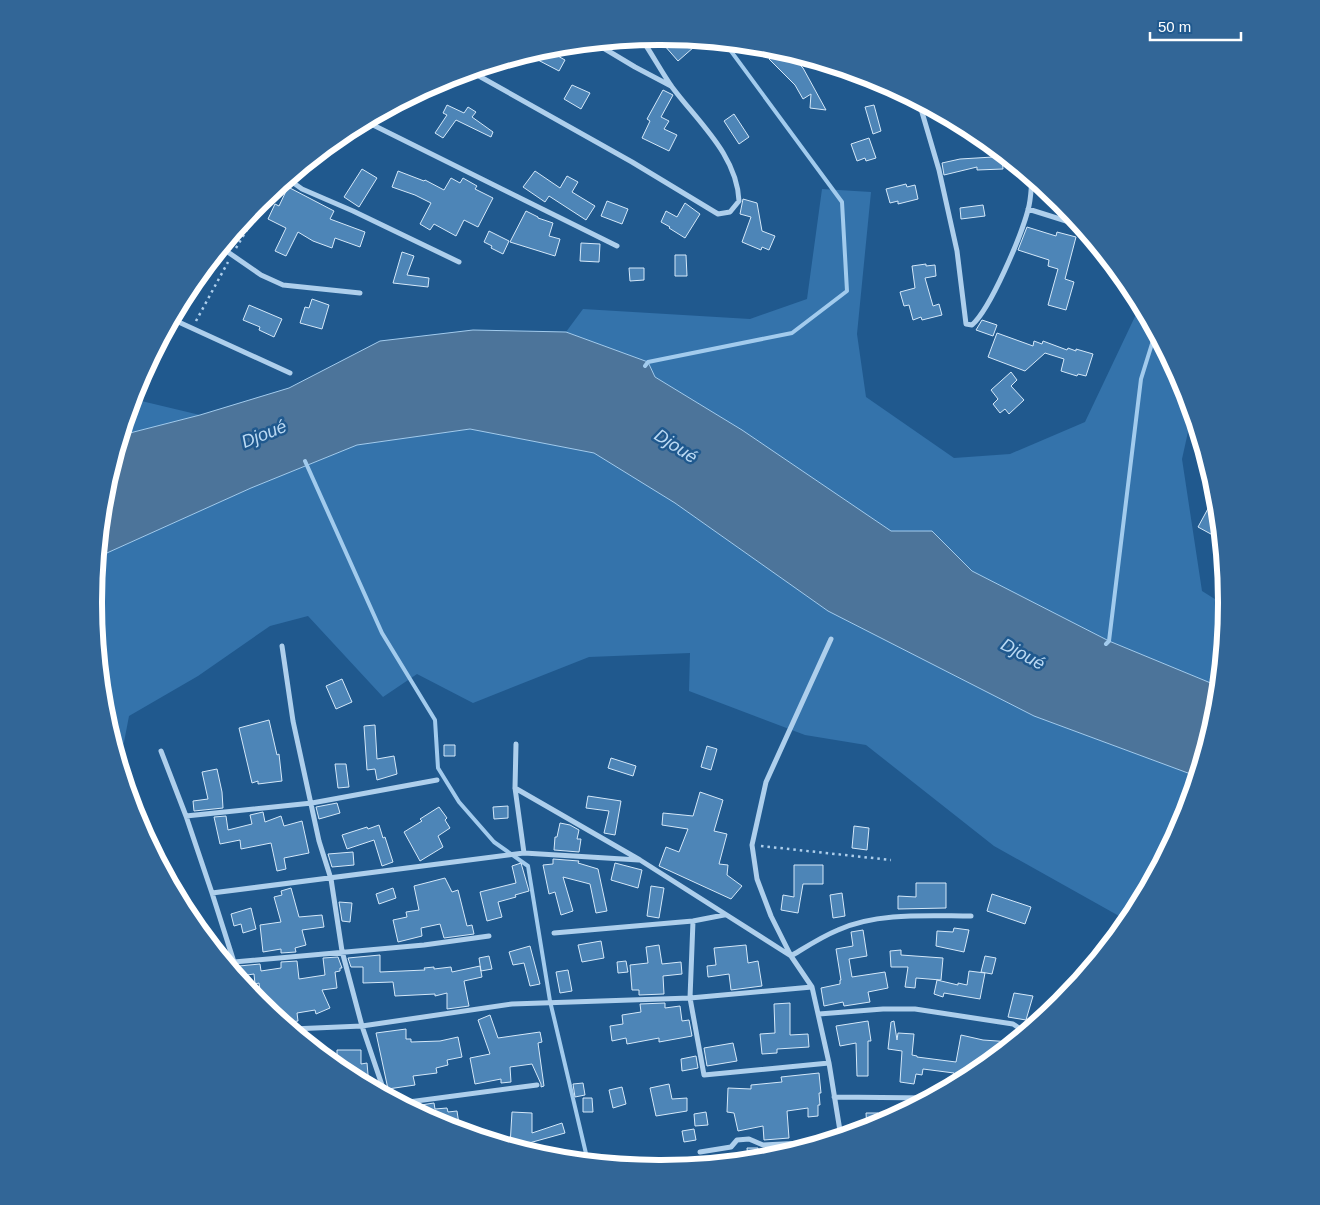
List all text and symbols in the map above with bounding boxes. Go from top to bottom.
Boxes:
scale bar [1150,10,1241,42]
text: 50 m [1158,18,1191,35]
water label: Djoué [238,416,290,452]
water label: Djoué [651,425,701,467]
water label: Djoué [998,634,1048,674]

